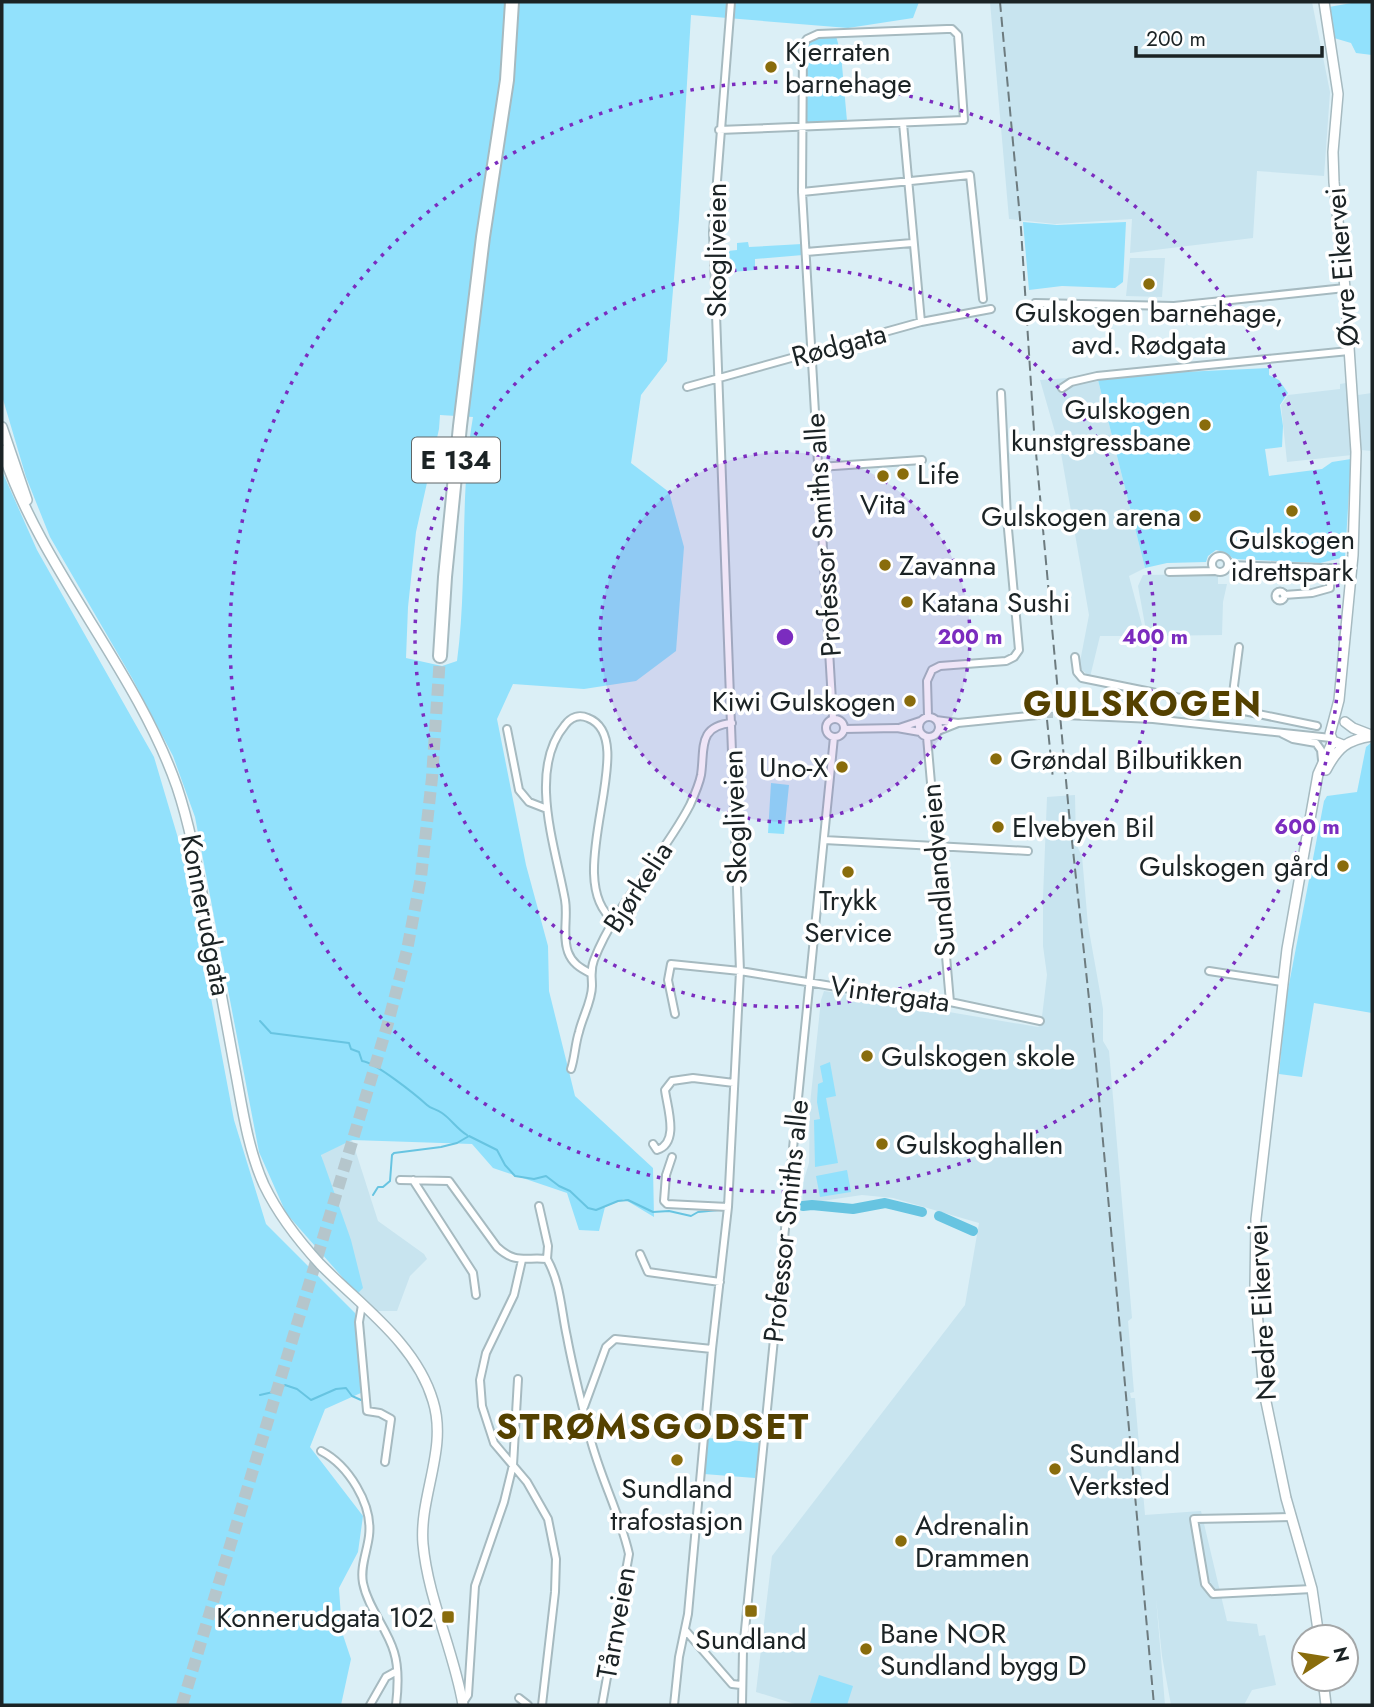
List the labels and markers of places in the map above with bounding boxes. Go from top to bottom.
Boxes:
place label: Kjerraten barnehage [785,31,912,104]
marker: Kjerraten barnehage [763,59,779,75]
marker: Gulskogen barnehage, avd. Rødgata [1141,276,1157,292]
place label: Gulskogen barnehage, avd. Rødgata [1015,292,1283,365]
place label: Gulskogen kunstgressbane [1011,389,1191,462]
marker: Gulskogen kunstgressbane [1197,417,1213,433]
place label: Life [917,454,959,495]
marker: Life [895,466,911,482]
marker: Vita [875,468,891,484]
place label: Vita [860,484,906,525]
place label: Gulskogen arena [981,496,1181,537]
marker: Gulskogen idrettspark [1284,503,1300,519]
marker: Gulskogen arena [1187,508,1203,524]
place label: Gulskogen idrettspark [1229,519,1355,592]
place label: Zavanna [899,545,996,586]
marker: Zavanna [877,557,893,573]
place label: Katana Sushi [921,582,1070,623]
marker: Katana Sushi [899,594,915,610]
centre of rings [773,625,797,649]
place label: Kiwi Gulskogen [712,681,896,722]
marker: Kiwi Gulskogen [902,693,918,709]
place label: Grøndal Bilbutikken [1010,739,1243,780]
place label: Uno-X [759,747,828,788]
marker: Grøndal Bilbutikken [988,751,1004,767]
marker: Uno-X [834,759,850,775]
place label: Elvebyen Bil [1012,807,1154,848]
marker: Elvebyen Bil [990,819,1006,835]
place label: Gulskogen gård [1139,846,1329,887]
marker: Gulskogen gård [1335,858,1351,874]
marker: Trykk Service [840,864,856,880]
place label: Trykk Service [804,880,892,953]
place label: Gulskogen skole [881,1036,1075,1077]
marker: Gulskogen skole [859,1048,875,1064]
place label: Gulskoghallen [896,1124,1063,1165]
marker: Gulskoghallen [874,1136,890,1152]
place label: Sundland Verksted [1069,1433,1180,1506]
marker: Sundland trafostasjon [669,1452,685,1468]
marker: Sundland Verksted [1047,1461,1063,1477]
place label: Sundland trafostasjon [611,1468,743,1541]
place label: Adrenalin Drammen [915,1505,1030,1578]
marker: Adrenalin Drammen [893,1533,909,1549]
place label: Konnerudgata 102 [216,1597,434,1638]
marker: Sundland [743,1603,759,1619]
marker: Konnerudgata 102 [440,1609,456,1625]
place label: Bane NOR Sundland bygg D [880,1613,1086,1686]
place label: Sundland [695,1619,807,1660]
marker: Bane NOR Sundland bygg D [858,1641,874,1657]

